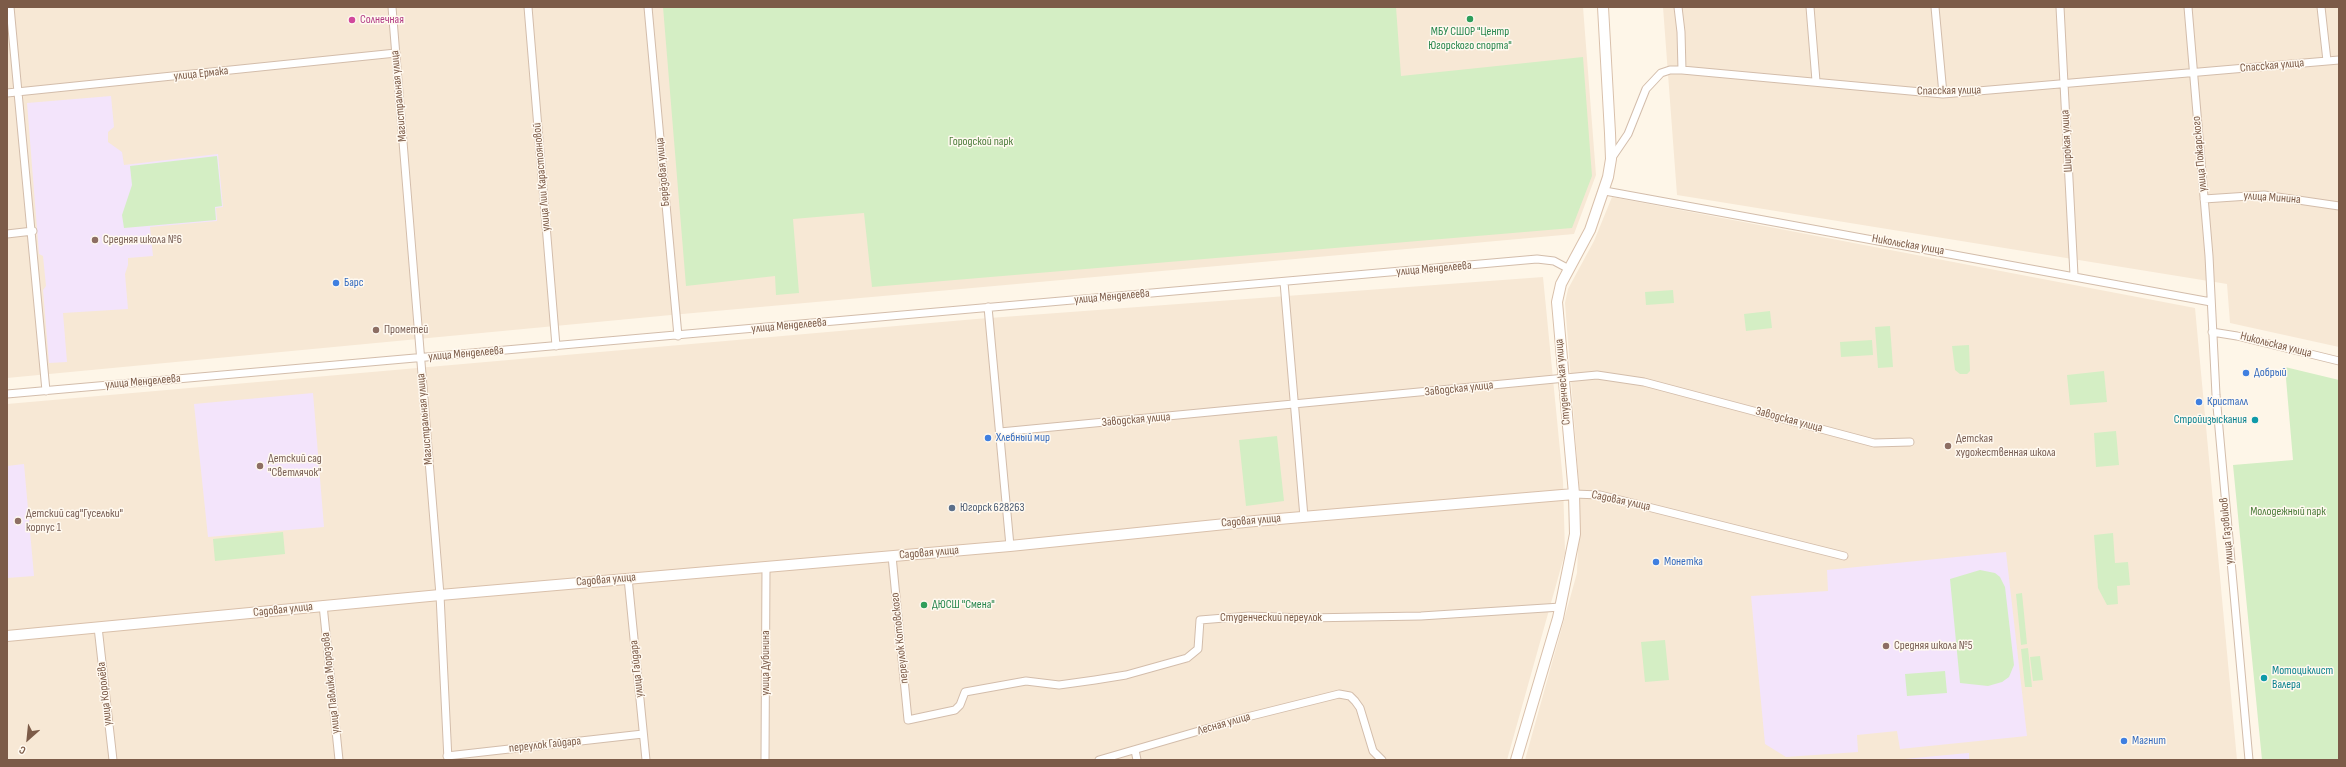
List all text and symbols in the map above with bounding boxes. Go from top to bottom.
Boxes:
place label: Солнечная [360,13,404,27]
marker: МБУ СШОР "Центр Югорского спорта" [1465,14,1475,24]
marker: Солнечная [347,15,357,25]
place label: МБУ СШОР "Центр Югорского спорта" [1428,25,1512,53]
street label: Магистральная улица [388,50,410,142]
street label: Спасская улица [2239,56,2305,76]
street label: улица Ермака [173,64,229,84]
street label: Спасская улица [1917,83,1981,99]
street label: Широкая улица [2058,110,2076,172]
street label: улица Пожарского [2190,116,2210,192]
street label: улица Лии Карастояновой [530,122,554,232]
park label: Городской парк [949,135,1013,149]
street label: Берёзовая улица [653,137,673,207]
street label: улица Минина [2243,189,2301,207]
street label: Никольская улица [1871,232,1945,258]
place label: Средняя школа №6 [103,233,182,247]
marker: Средняя школа №6 [90,235,100,245]
street label: улица Менделеева [1396,259,1472,279]
place label: Барс [344,276,364,290]
marker: Барс [331,278,341,288]
street label: улица Менделеева [1074,287,1150,307]
street label: улица Менделеева [751,316,827,336]
place label: Прометей [384,323,428,337]
marker: Прометей [371,325,381,335]
street label: Никольская улица [2239,329,2313,361]
street label: Студенческая улица [1552,338,1574,426]
street label: улица Менделеева [428,344,504,364]
place label: Добрый [2254,366,2287,380]
marker: Добрый [2241,368,2251,378]
street label: улица Менделеева [105,372,181,392]
street label: Магистральная улица [414,373,436,465]
street label: Заводская улица [1424,378,1494,400]
place label: Кристалл [2207,395,2248,409]
marker: Кристалл [2194,397,2204,407]
street label: Заводская улица [1754,404,1824,436]
street label: Заводская улица [1101,410,1171,430]
place label: Стройизыскания [2174,413,2247,427]
marker: Стройизыскания [2250,415,2260,425]
place label: Хлебный мир [996,431,1050,445]
place label: Детская художественная школа [1956,432,2056,460]
marker: Хлебный мир [983,433,993,443]
marker: Детская художественная школа [1943,441,1953,451]
place label: Детский сад "Светлячок" [268,452,322,480]
marker: Детский сад "Светлячок" [255,461,265,471]
street label: Садовая улица [1590,488,1652,514]
street label: улица Газовиков [2217,497,2237,565]
place label: Югорск 628263 [960,501,1025,515]
marker: Югорск 628263 [947,503,957,513]
park label: Молодежный парк [2250,505,2326,519]
place label: Детский сад"Гусельки" корпус 1 [26,507,123,535]
street label: Садовая улица [1221,511,1281,531]
marker: Детский сад"Гусельки" корпус 1 [13,516,23,526]
street label: Садовая улица [899,543,959,563]
place label: Монетка [1664,555,1703,569]
marker: Монетка [1651,557,1661,567]
street label: Садовая улица [576,570,636,590]
street label: переулок Котовского [888,592,912,684]
place label: ДЮСШ "Смена" [932,598,995,612]
street label: Садовая улица [253,600,313,620]
marker: ДЮСШ "Смена" [919,600,929,610]
street label: Студенческий переулок [1220,611,1322,625]
street label: улица Дубинина [759,630,773,696]
street label: улица Павлика Морозова [319,631,343,735]
place label: Средняя школа №5 [1894,639,1973,653]
street label: улица Гайдара [627,640,647,698]
marker: Средняя школа №5 [1881,641,1891,651]
street label: улица Королёва [94,661,116,727]
place label: Мотоциклист Валера [2272,664,2333,692]
marker: Мотоциклист Валера [2259,673,2269,683]
street label: Лесная улица [1196,710,1252,738]
north arrow [8,719,48,759]
street label: переулок Гайдара [508,734,582,756]
place label: Магнит [2132,734,2166,748]
marker: Магнит [2119,736,2129,746]
text: С [17,743,28,757]

